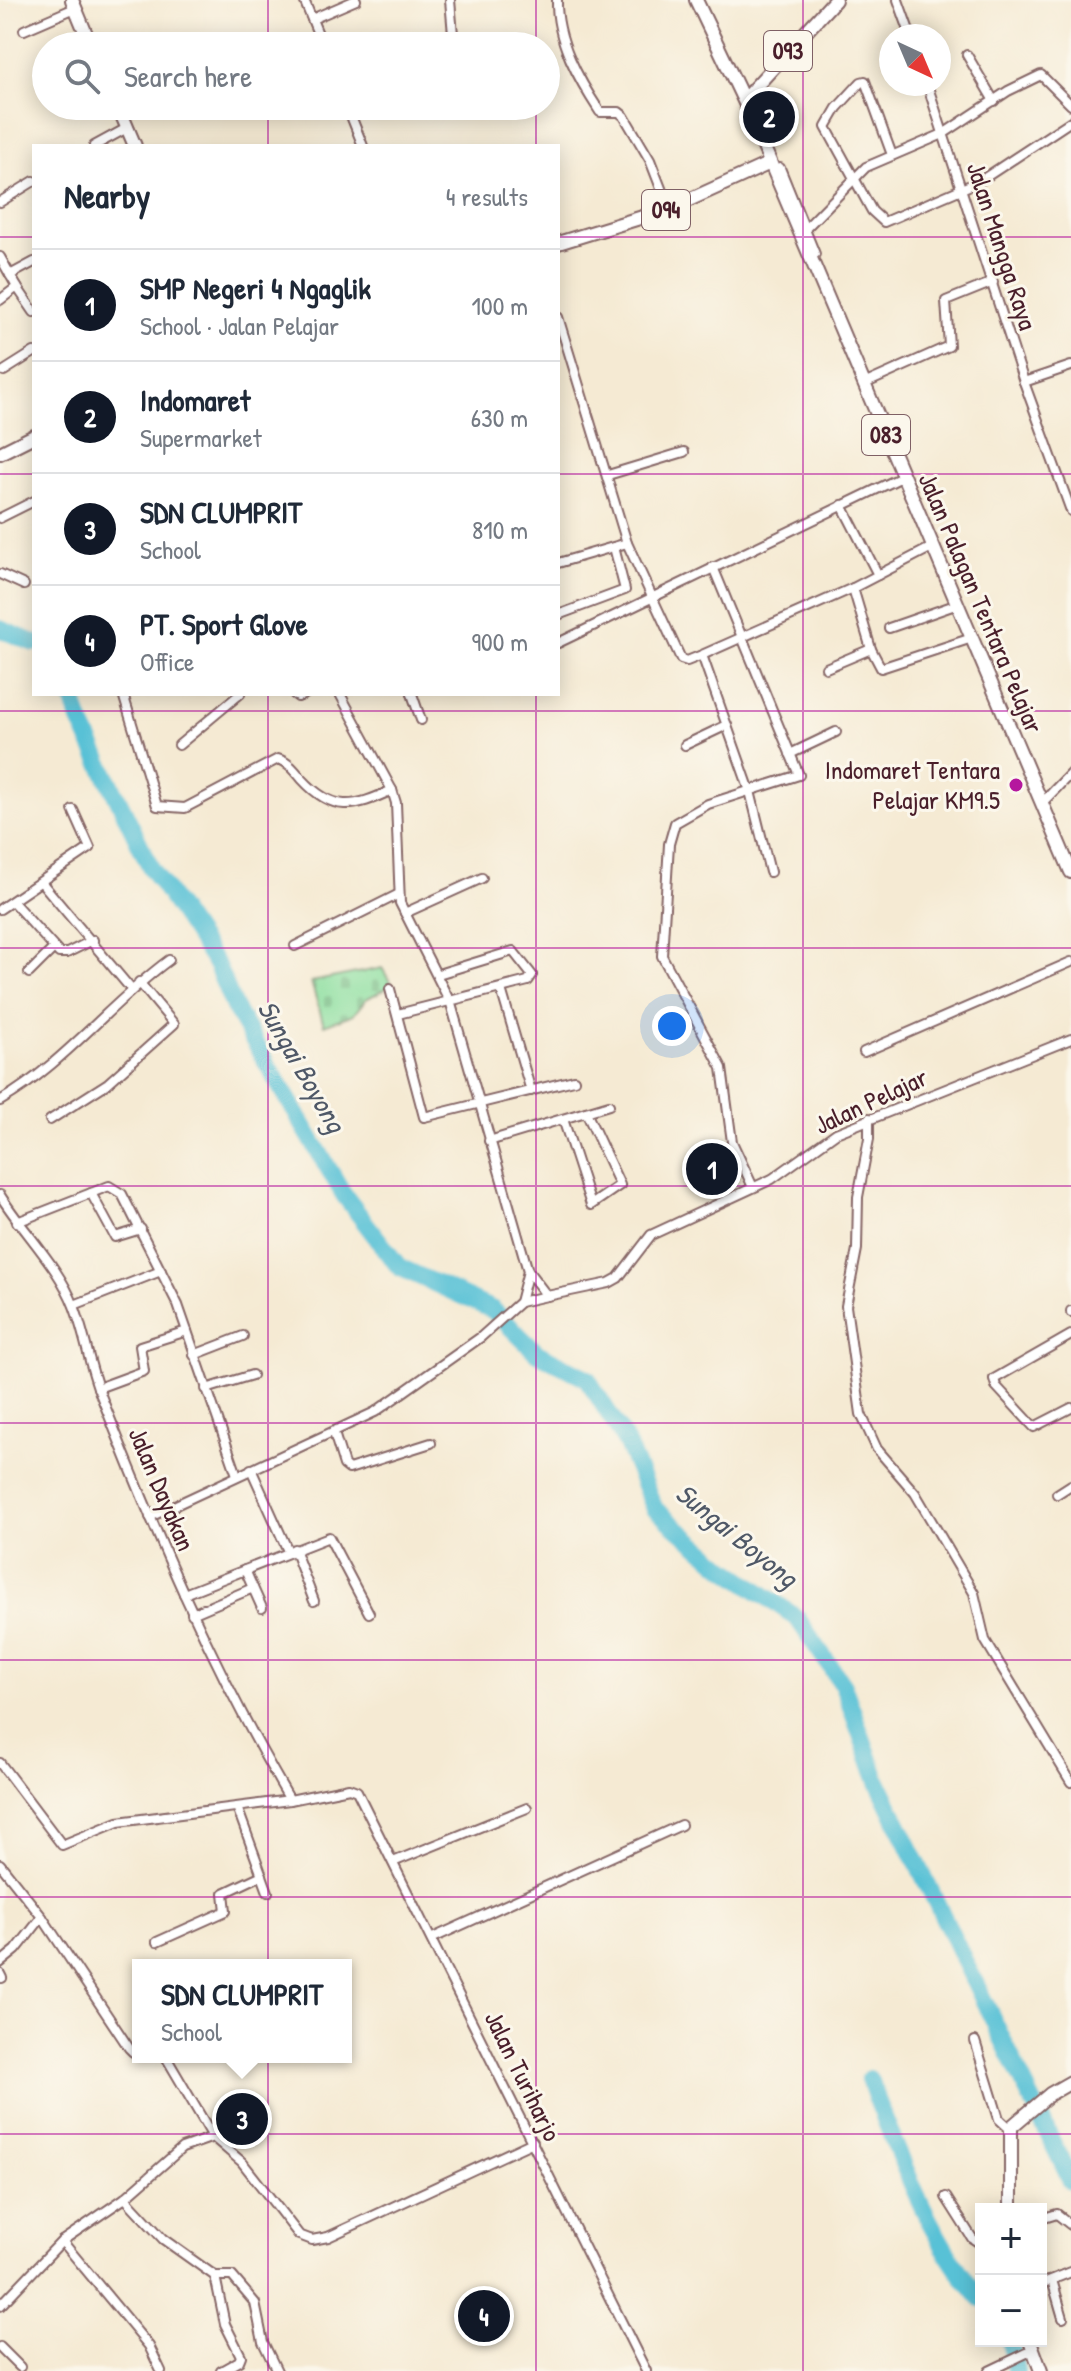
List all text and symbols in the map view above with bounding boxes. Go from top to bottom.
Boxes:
north arrow [879,24,951,96]
road number: 093 [764,31,812,71]
search box [32,32,560,120]
icon: search [60,54,104,98]
text: Search here [124,56,252,96]
pin: 2 [743,87,795,147]
street label: Jalan Mangga Raya [959,157,1046,334]
text: Nearby [64,173,150,219]
text: 4 results [446,179,528,214]
road number: 094 [642,190,690,230]
text: SMP Negeri 4 Ngaglik [140,268,371,308]
text: 1 [85,288,95,323]
text: 100 m [472,288,528,323]
text: School · Jalan Pelajar [140,308,339,343]
text: Indomaret [140,380,250,420]
text: 2 [84,400,96,435]
text: 630 m [471,400,528,435]
road number: 083 [862,415,910,455]
text: Supermarket [140,420,262,455]
street label: Jalan Palagan Tentara Pelajar [911,467,1052,738]
text: SDN CLUMPRIT [140,492,302,532]
text: 3 [84,512,96,547]
text: 810 m [472,512,528,547]
text: School [140,532,201,567]
text: PT. Sport Glove [140,604,308,644]
text: 4 [85,624,95,659]
text: 900 m [472,624,528,659]
text: Office [140,644,194,679]
place label: Indomaret Tentara Pelajar KM9.5 [825,752,1000,817]
marker: Indomaret Tentara Pelajar KM9.5 [1007,776,1025,794]
water label: Sungai Boyong [249,993,356,1140]
your location [652,1006,692,1046]
street label: Jalan Pelajar [809,1059,933,1142]
pin: 1 [686,1139,738,1199]
street label: Jalan Dayakan [121,1422,204,1556]
water label: Sungai Boyong [668,1474,807,1597]
popup [132,1959,352,2063]
text: SDN CLUMPRIT [161,1974,323,2014]
street label: Jalan Turiharjo [477,2005,570,2147]
text: School [161,2014,222,2049]
pin: 3 [216,2089,268,2149]
map controls [975,2203,1047,2347]
button: + [975,2203,1047,2275]
button: − [975,2275,1047,2347]
pin: 4 [458,2286,510,2346]

